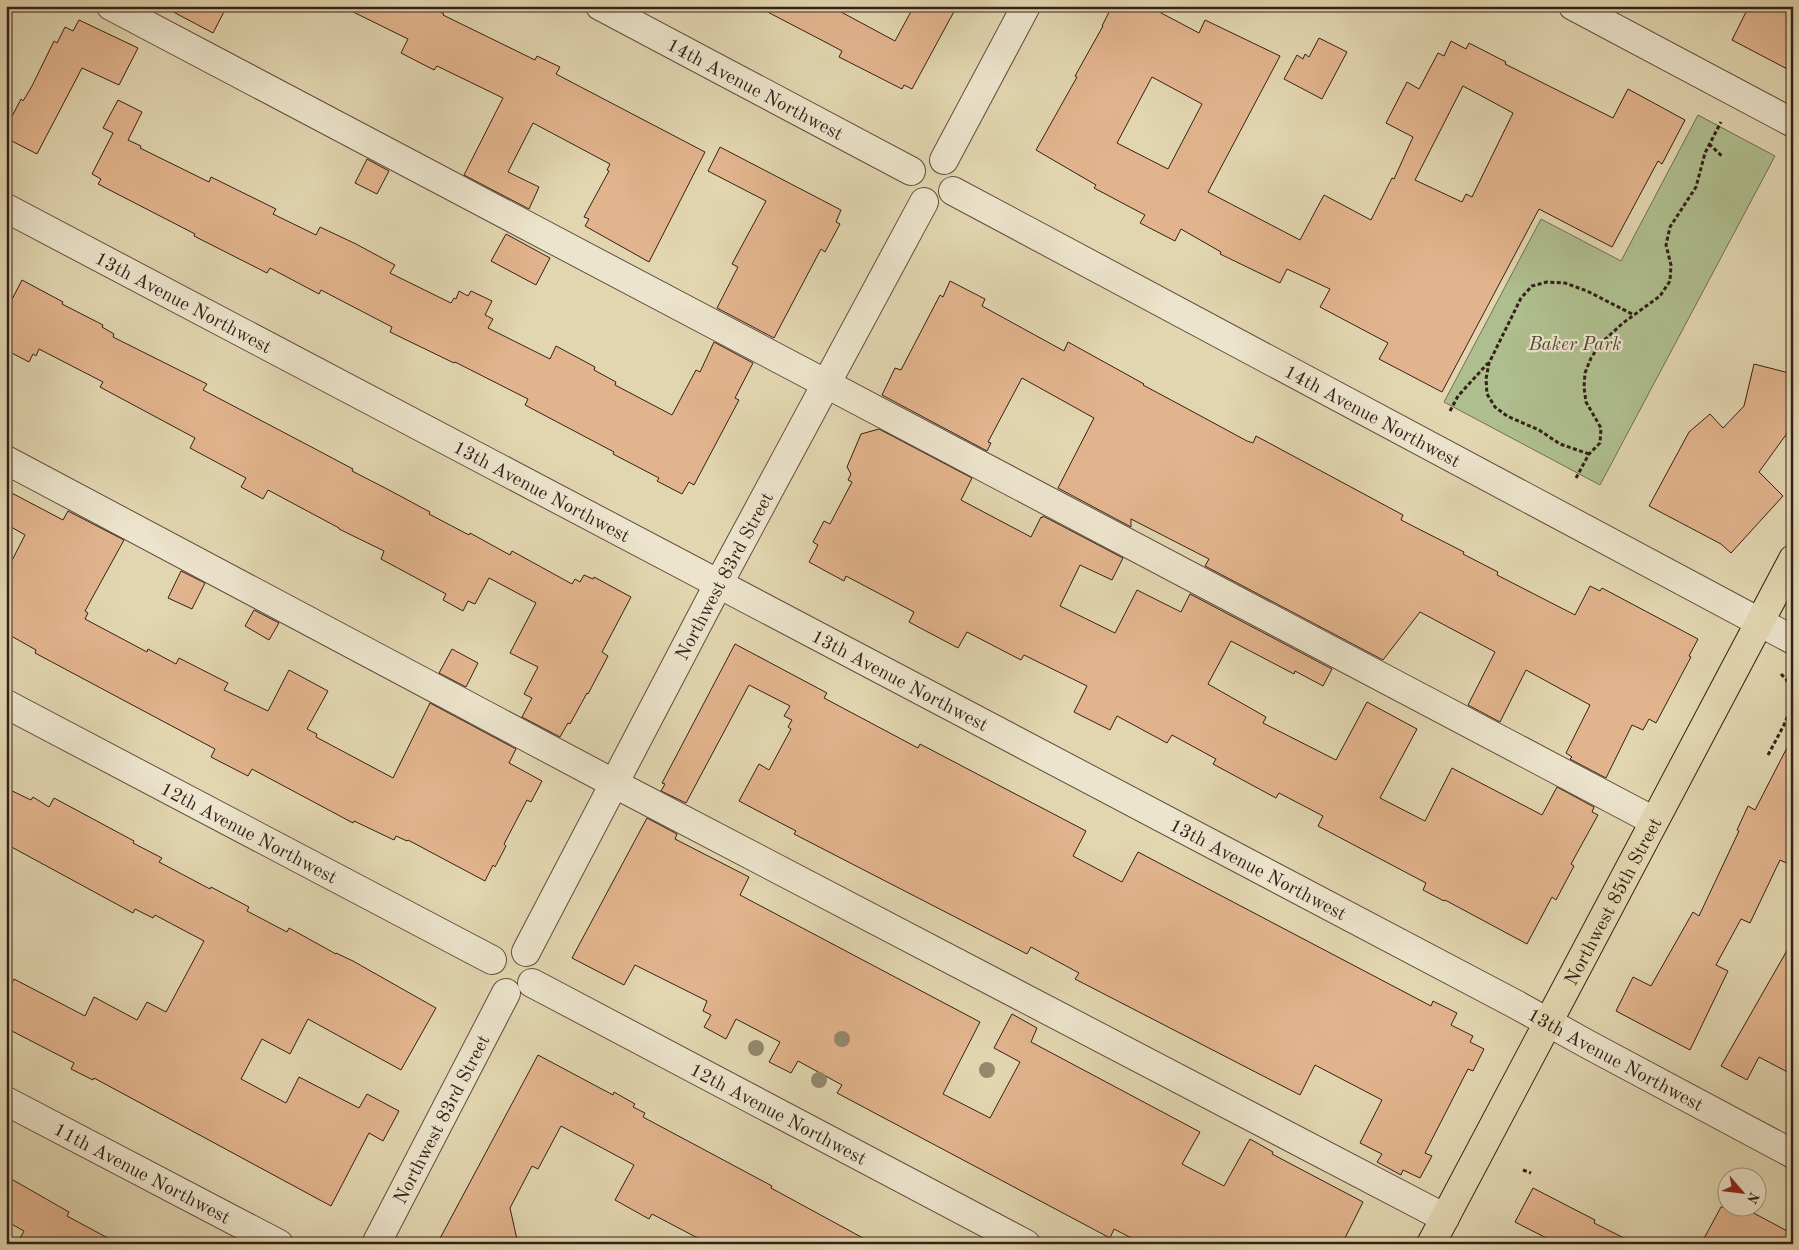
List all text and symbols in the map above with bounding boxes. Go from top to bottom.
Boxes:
street label: 14th Avenue Northwest [663,36,846,145]
street label: 13th Avenue Northwest [91,250,274,358]
park label: Baker Park [1527,336,1622,355]
street label: 14th Avenue Northwest [1280,363,1463,472]
street label: 13th Avenue Northwest [450,439,632,547]
street label: Northwest 83rd Street [673,490,778,664]
street label: 13th Avenue Northwest [808,628,990,736]
street label: 12th Avenue Northwest [157,780,339,889]
street label: Northwest 85th Street [1563,815,1666,989]
street label: 13th Avenue Northwest [1166,817,1349,925]
street label: 13th Avenue Northwest [1524,1006,1706,1116]
street label: Northwest 83rd Street [392,1032,495,1207]
street label: 12th Avenue Northwest [686,1061,869,1170]
street label: 11th Avenue Northwest [50,1121,233,1229]
north arrow [1716,1168,1766,1218]
text: N [1744,1190,1761,1206]

